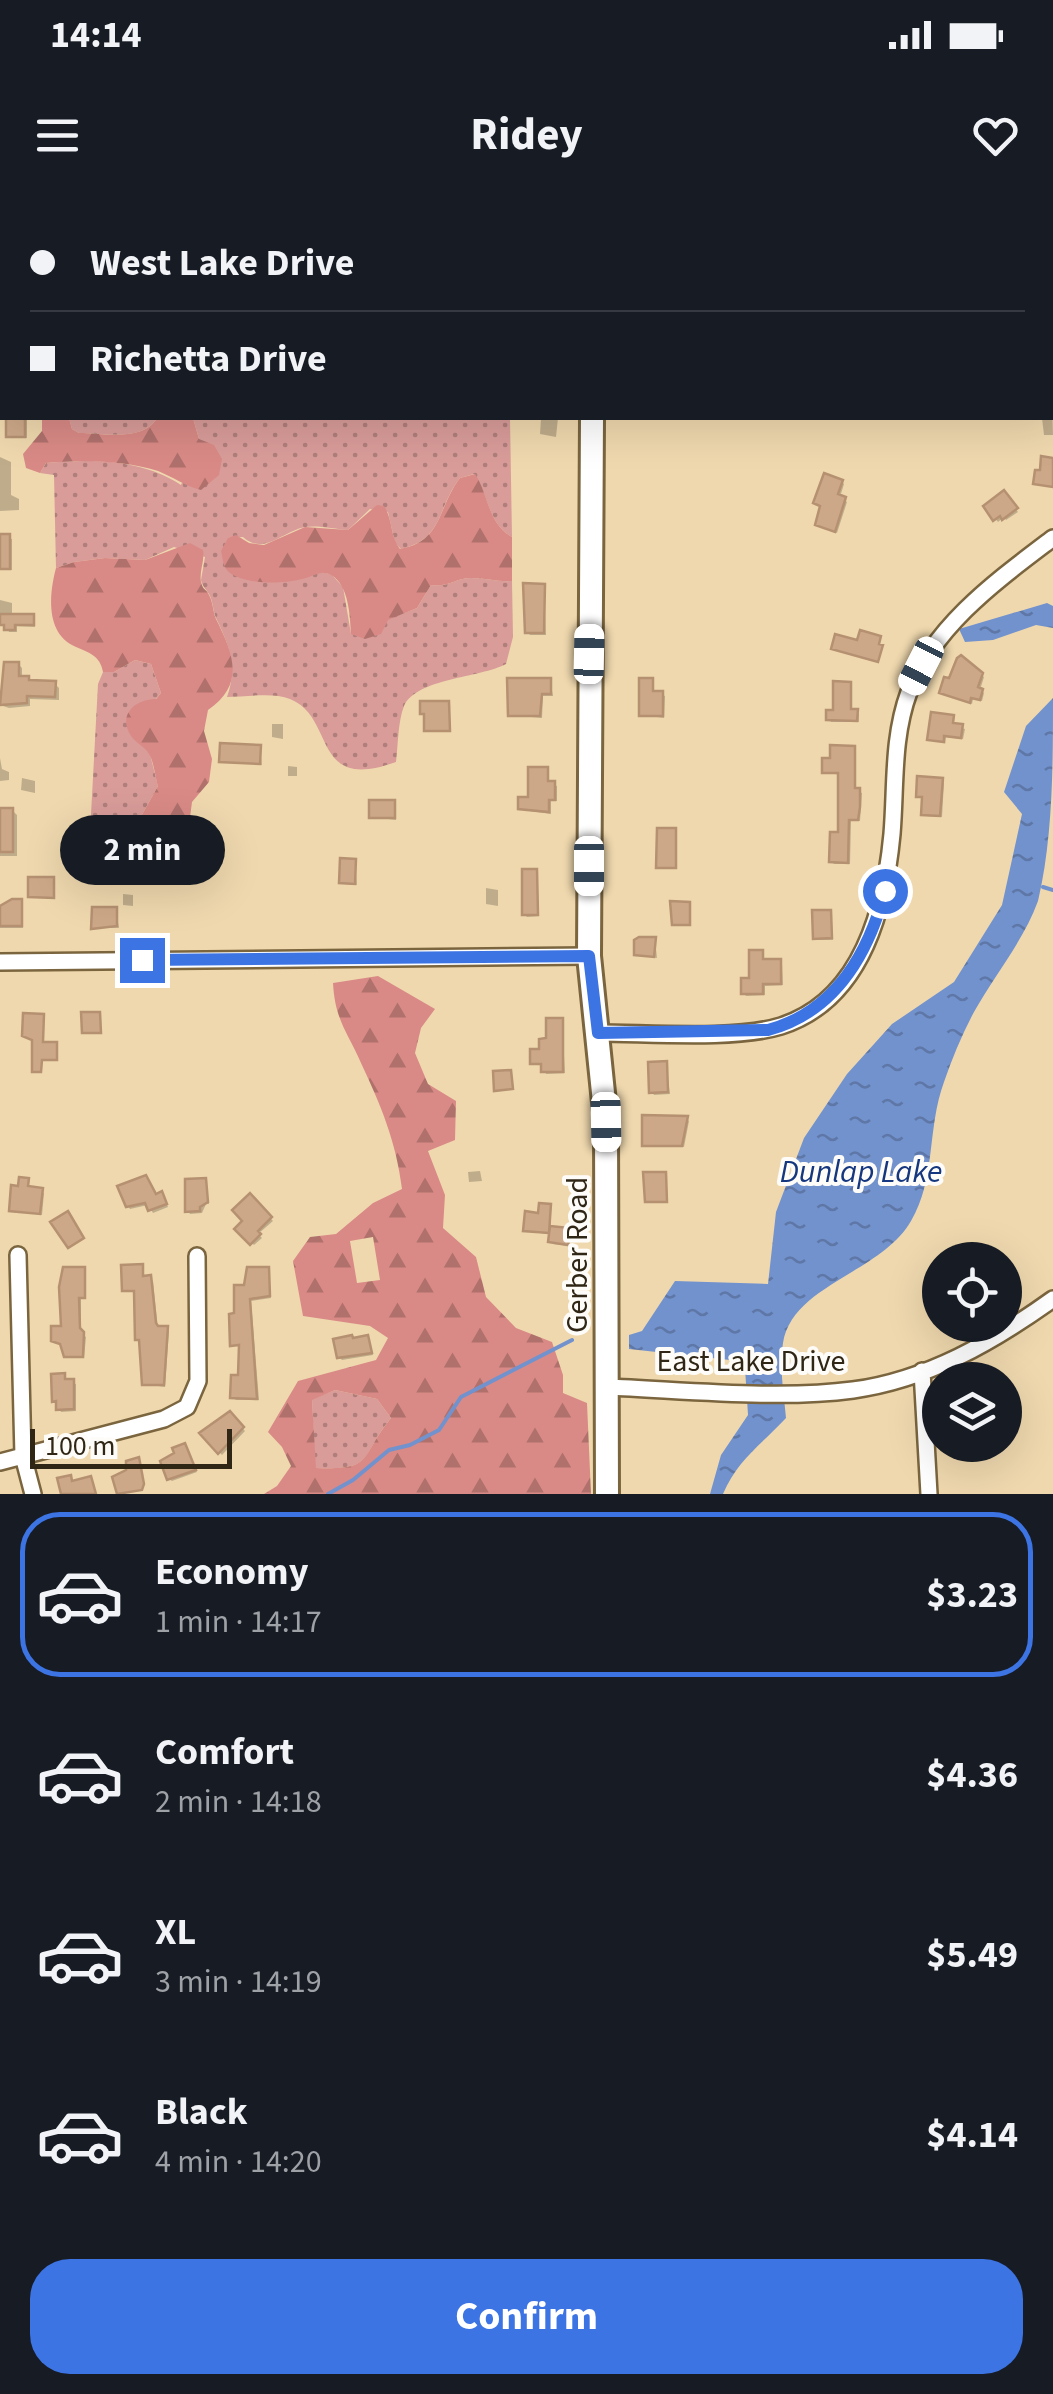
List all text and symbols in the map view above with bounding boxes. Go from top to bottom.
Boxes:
text: 14:14 [50,8,142,62]
text: Ridey [470,103,583,167]
icon: menu [30,108,85,163]
icon: heart [968,108,1023,163]
text: West Lake Drive [90,236,355,290]
text: Richetta Drive [90,332,327,386]
car [573,624,605,684]
car [894,632,948,700]
callout: 2 min [59,815,224,885]
text: 2 min [104,827,181,873]
car [574,836,604,896]
route start [863,869,908,914]
route end [120,938,165,983]
car [590,1092,622,1152]
water label: Dunlap Lake [780,1149,942,1195]
street label: Gerber Road [556,1177,599,1333]
map controls [922,1242,1022,1462]
button: locate [922,1242,1022,1342]
street label: East Lake Drive [657,1340,845,1383]
button: layers [922,1362,1022,1462]
scale bar [30,1424,232,1468]
text: 100 m [45,1426,116,1466]
text: Economy [155,1545,308,1599]
icon: car [35,1550,125,1640]
text: $3.23 [926,1568,1018,1622]
text: 1 min · 14:17 [155,1599,322,1645]
text: Comfort [155,1725,294,1779]
icon: car [35,1730,125,1820]
text: $4.36 [926,1748,1018,1802]
text: 2 min · 14:18 [155,1779,322,1825]
text: XL [155,1905,196,1959]
icon: car [35,1910,125,2000]
text: $5.49 [926,1928,1018,1982]
text: 3 min · 14:19 [155,1959,322,2005]
text: Black [155,2085,248,2139]
icon: car [35,2090,125,2180]
text: $4.14 [926,2108,1018,2162]
text: 4 min · 14:20 [155,2139,322,2185]
button: Confirm [30,2259,1023,2374]

